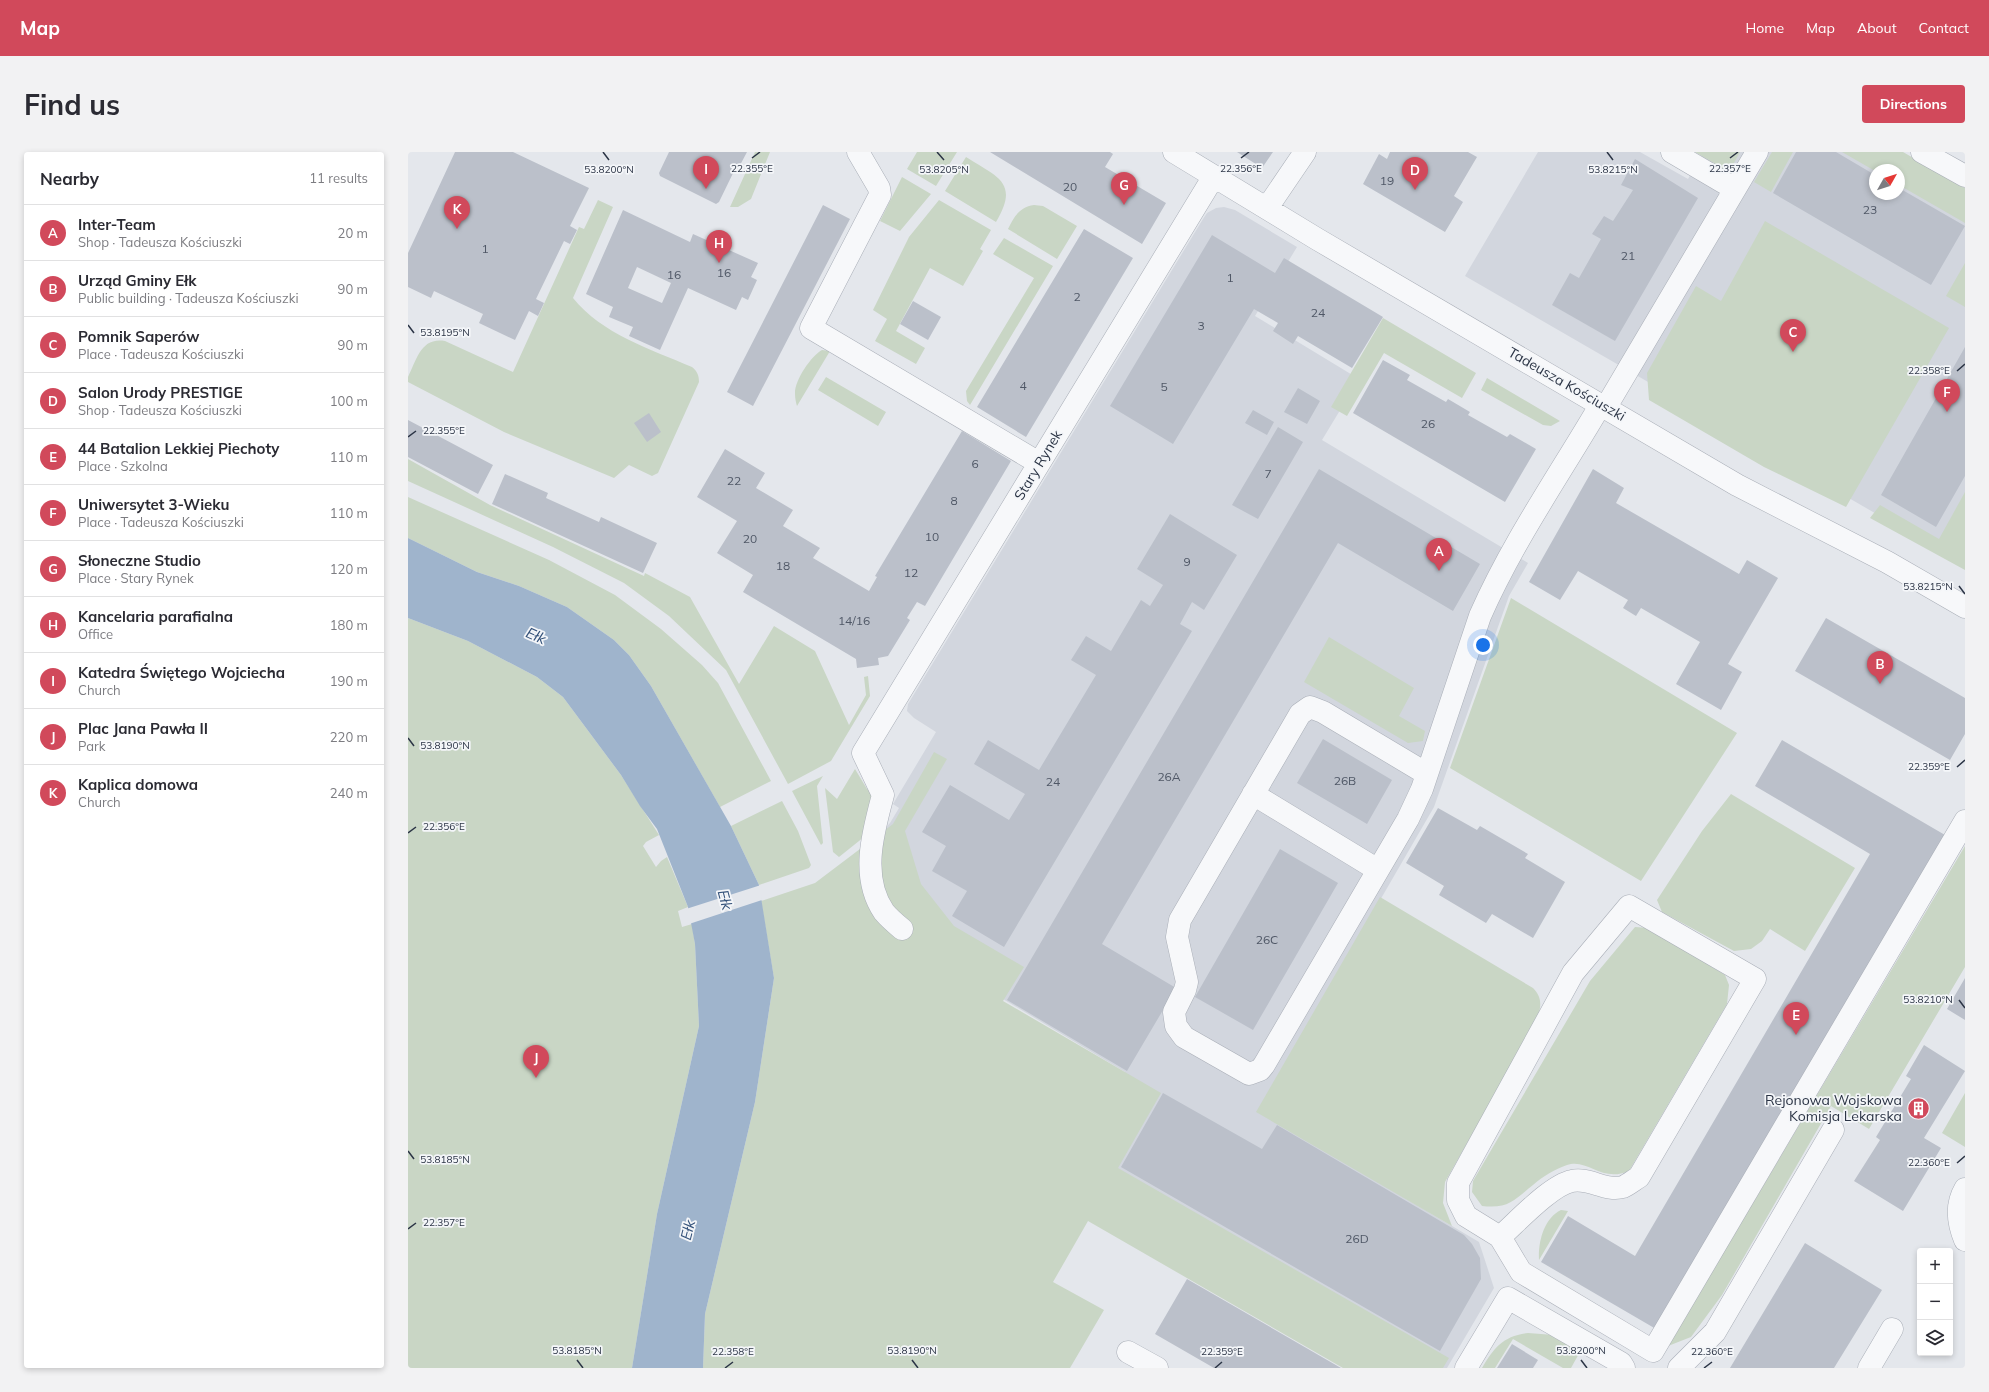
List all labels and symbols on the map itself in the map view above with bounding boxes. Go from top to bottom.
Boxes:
pin: I [693,156,719,189]
pin: D [1402,157,1428,190]
text: 22.355°E [731,162,773,175]
text: 22.356°E [1220,162,1262,175]
text: 22.357°E [1709,162,1751,175]
text: 53.8200°N [584,163,634,176]
text: 53.8205°N [919,163,969,176]
text: 53.8215°N [1588,163,1638,176]
north arrow [1869,164,1905,200]
pin: G [1111,172,1137,205]
house number: 19 [1380,173,1394,188]
house number: 20 [1063,179,1077,194]
pin: K [444,196,470,229]
house number: 23 [1863,202,1877,217]
pin: H [706,230,732,263]
house number: 1 [481,241,489,256]
house number: 21 [1621,248,1635,263]
house number: 16 [717,265,731,280]
house number: 16 [667,267,681,282]
house number: 1 [1226,270,1234,285]
house number: 2 [1073,289,1081,304]
house number: 24 [1311,305,1325,320]
house number: 3 [1197,318,1205,333]
pin: C [1780,319,1806,352]
text: 53.8195°N [420,326,470,339]
street label: Tadeusza Kościuszki [1505,343,1629,425]
text: 22.358°E [1908,364,1950,377]
house number: 4 [1019,378,1027,393]
house number: 5 [1160,379,1168,394]
pin: F [1934,379,1960,412]
house number: 26 [1421,416,1435,431]
text: 22.355°E [423,424,465,437]
street label: Stary Rynek [1010,426,1066,503]
house number: 6 [971,456,979,471]
house number: 7 [1264,466,1272,481]
house number: 22 [727,473,741,488]
house number: 8 [950,493,958,508]
house number: 10 [925,529,939,544]
house number: 20 [743,531,757,546]
pin: A [1426,538,1452,571]
house number: 9 [1183,554,1191,569]
house number: 18 [776,558,790,573]
house number: 12 [904,565,918,580]
text: 53.8215°N [1903,580,1953,593]
house number: 14/16 [838,613,870,628]
water label: Ełk [523,623,550,649]
your location [1473,635,1493,655]
pin: B [1867,651,1893,684]
text: 53.8190°N [420,739,470,752]
text: 22.359°E [1908,760,1950,773]
house number: 26A [1157,769,1181,784]
house number: 26B [1334,773,1356,788]
house number: 24 [1046,774,1060,789]
text: 22.356°E [423,820,465,833]
water label: Ełk [714,888,738,913]
house number: 26C [1256,932,1278,947]
text: 53.8210°N [1903,993,1953,1006]
pin: E [1783,1002,1809,1035]
pin: J [523,1045,549,1078]
place label: Rejonowa Wojskowa Komisja Lekarska [1765,1091,1902,1125]
building icon: Rejonowa Wojskowa Komisja Lekarska [1905,1095,1931,1121]
text: 53.8185°N [420,1153,470,1166]
text: 22.360°E [1908,1156,1950,1169]
text: 22.357°E [423,1216,465,1229]
water label: Ełk [676,1217,699,1242]
house number: 26D [1345,1231,1369,1246]
text: 53.8185°N [552,1344,602,1357]
text: 53.8190°N [887,1344,937,1357]
text: 53.8200°N [1556,1344,1606,1357]
text: 22.358°E [712,1345,754,1358]
text: 22.359°E [1201,1345,1243,1358]
text: 22.360°E [1691,1345,1733,1358]

